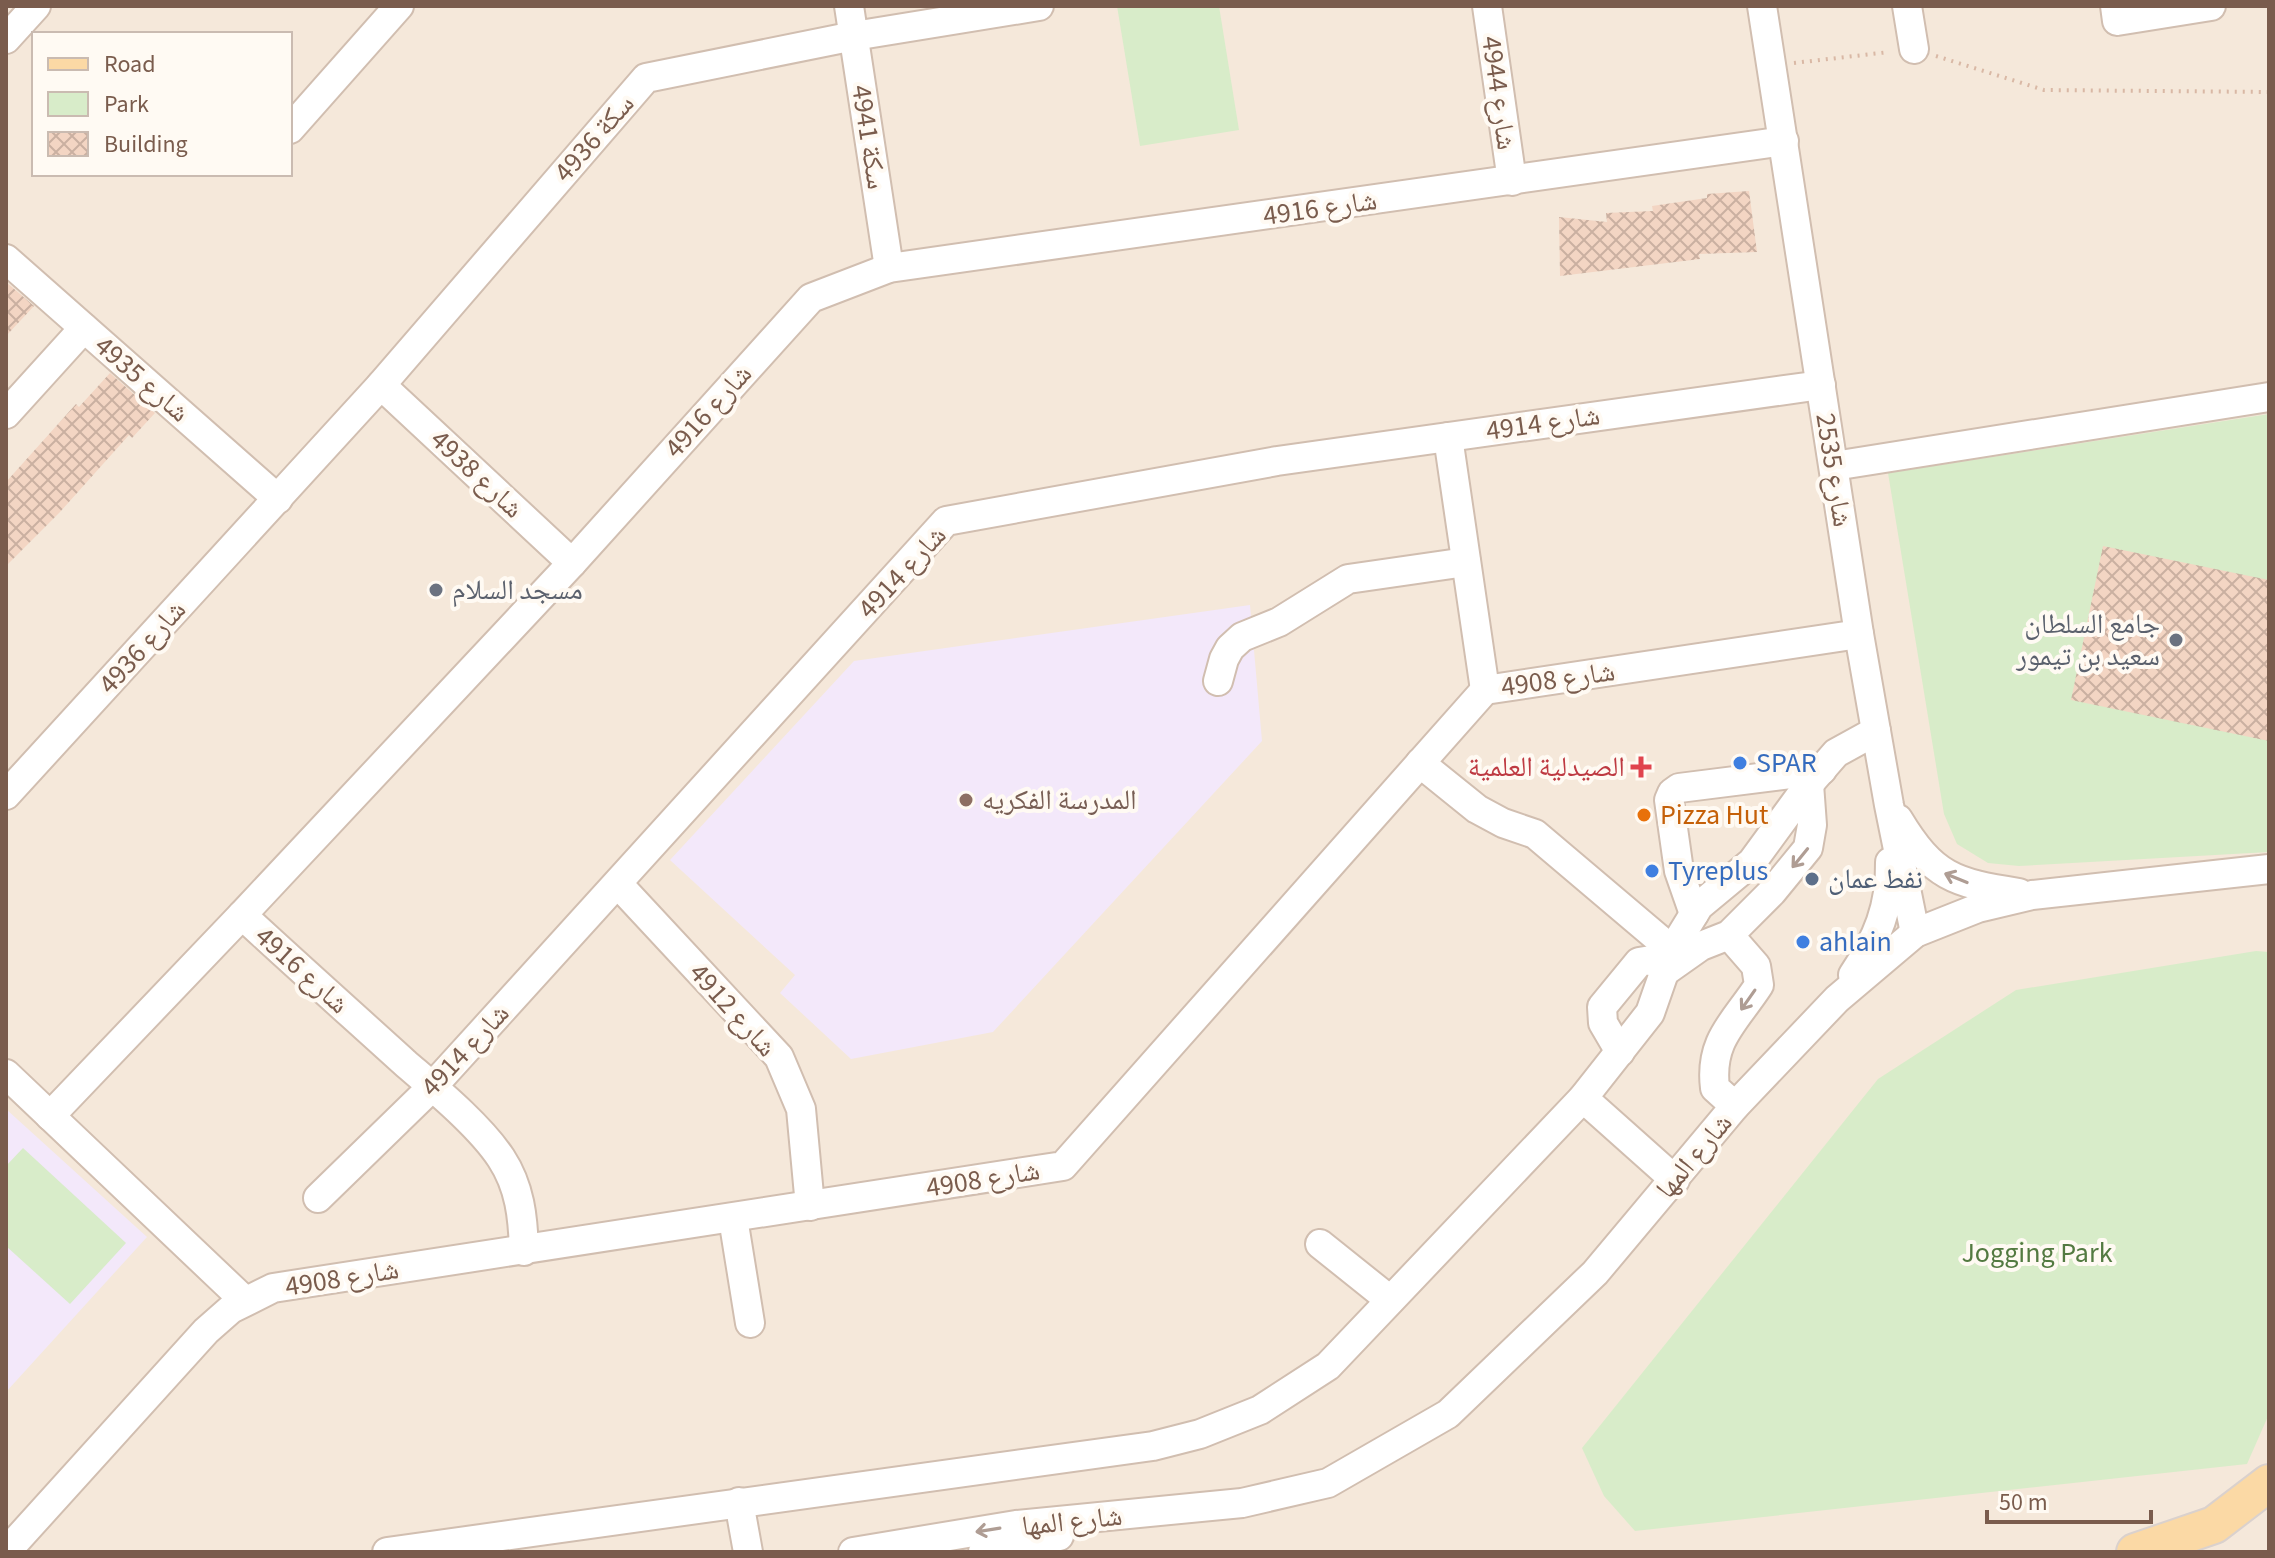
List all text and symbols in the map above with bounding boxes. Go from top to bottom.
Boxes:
legend [32,32,292,176]
street label: 4944 شارع [1471,34,1527,152]
text: Road [104,47,156,82]
street label: سكة 4941 [841,82,897,192]
street label: سكة 4936 [544,85,644,191]
text: Park [104,87,149,122]
text: Building [104,127,188,162]
street label: 4916 شارع [1261,180,1379,236]
street label: 4935 شارع [86,326,198,432]
street label: 4916 شارع [655,355,761,467]
street label: 4914 شارع [1484,395,1602,451]
street label: 2535 شارع [1805,410,1863,530]
street label: شارع 4938 [421,420,533,528]
street label: 4914 شارع [848,516,956,628]
place label: مسجد السلام [452,570,583,610]
marker: مسجد السلام [427,581,445,599]
street label: 4936 شارع [89,591,195,703]
place label: جامع السلطان سعيد بن تيمور [2015,604,2160,676]
marker: جامع السلطان سعيد بن تيمور [2167,631,2185,649]
street label: 4908 شارع [1499,651,1617,707]
place label: SPAR [1756,743,1817,783]
place label: الصيدلية العلمية [1468,747,1625,787]
marker: SPAR [1731,754,1749,772]
marker: الصيدلية العلمية [1632,758,1650,776]
place label: المدرسة الفكريه [982,780,1137,820]
marker: المدرسة الفكريه [957,791,975,809]
place label: Pizza Hut [1660,795,1769,835]
marker: Pizza Hut [1635,806,1653,824]
one-way arrow [1791,848,1809,869]
place label: Tyreplus [1668,851,1768,891]
place label: نفط عمان [1828,859,1923,899]
marker: Tyreplus [1643,862,1661,880]
marker: نفط عمان [1803,870,1821,888]
one-way arrow [1944,870,1969,884]
street label: 4916 شارع [246,917,358,1023]
place label: ahlain [1819,922,1892,962]
marker: ahlain [1794,933,1812,951]
street label: 4912 شارع [680,954,786,1066]
one-way arrow [1740,988,1757,1010]
street label: 4914 شارع [411,994,519,1106]
street label: شارع المها [1646,1105,1742,1207]
street label: 4908 شارع [923,1150,1043,1208]
park label: Jogging Park [1961,1233,2113,1273]
street label: 4908 شارع [282,1249,402,1307]
scale bar [1987,1474,2151,1524]
text: 50 m [1999,1485,2048,1520]
street label: شارع المها [1020,1496,1124,1546]
one-way arrow [976,1523,1001,1538]

